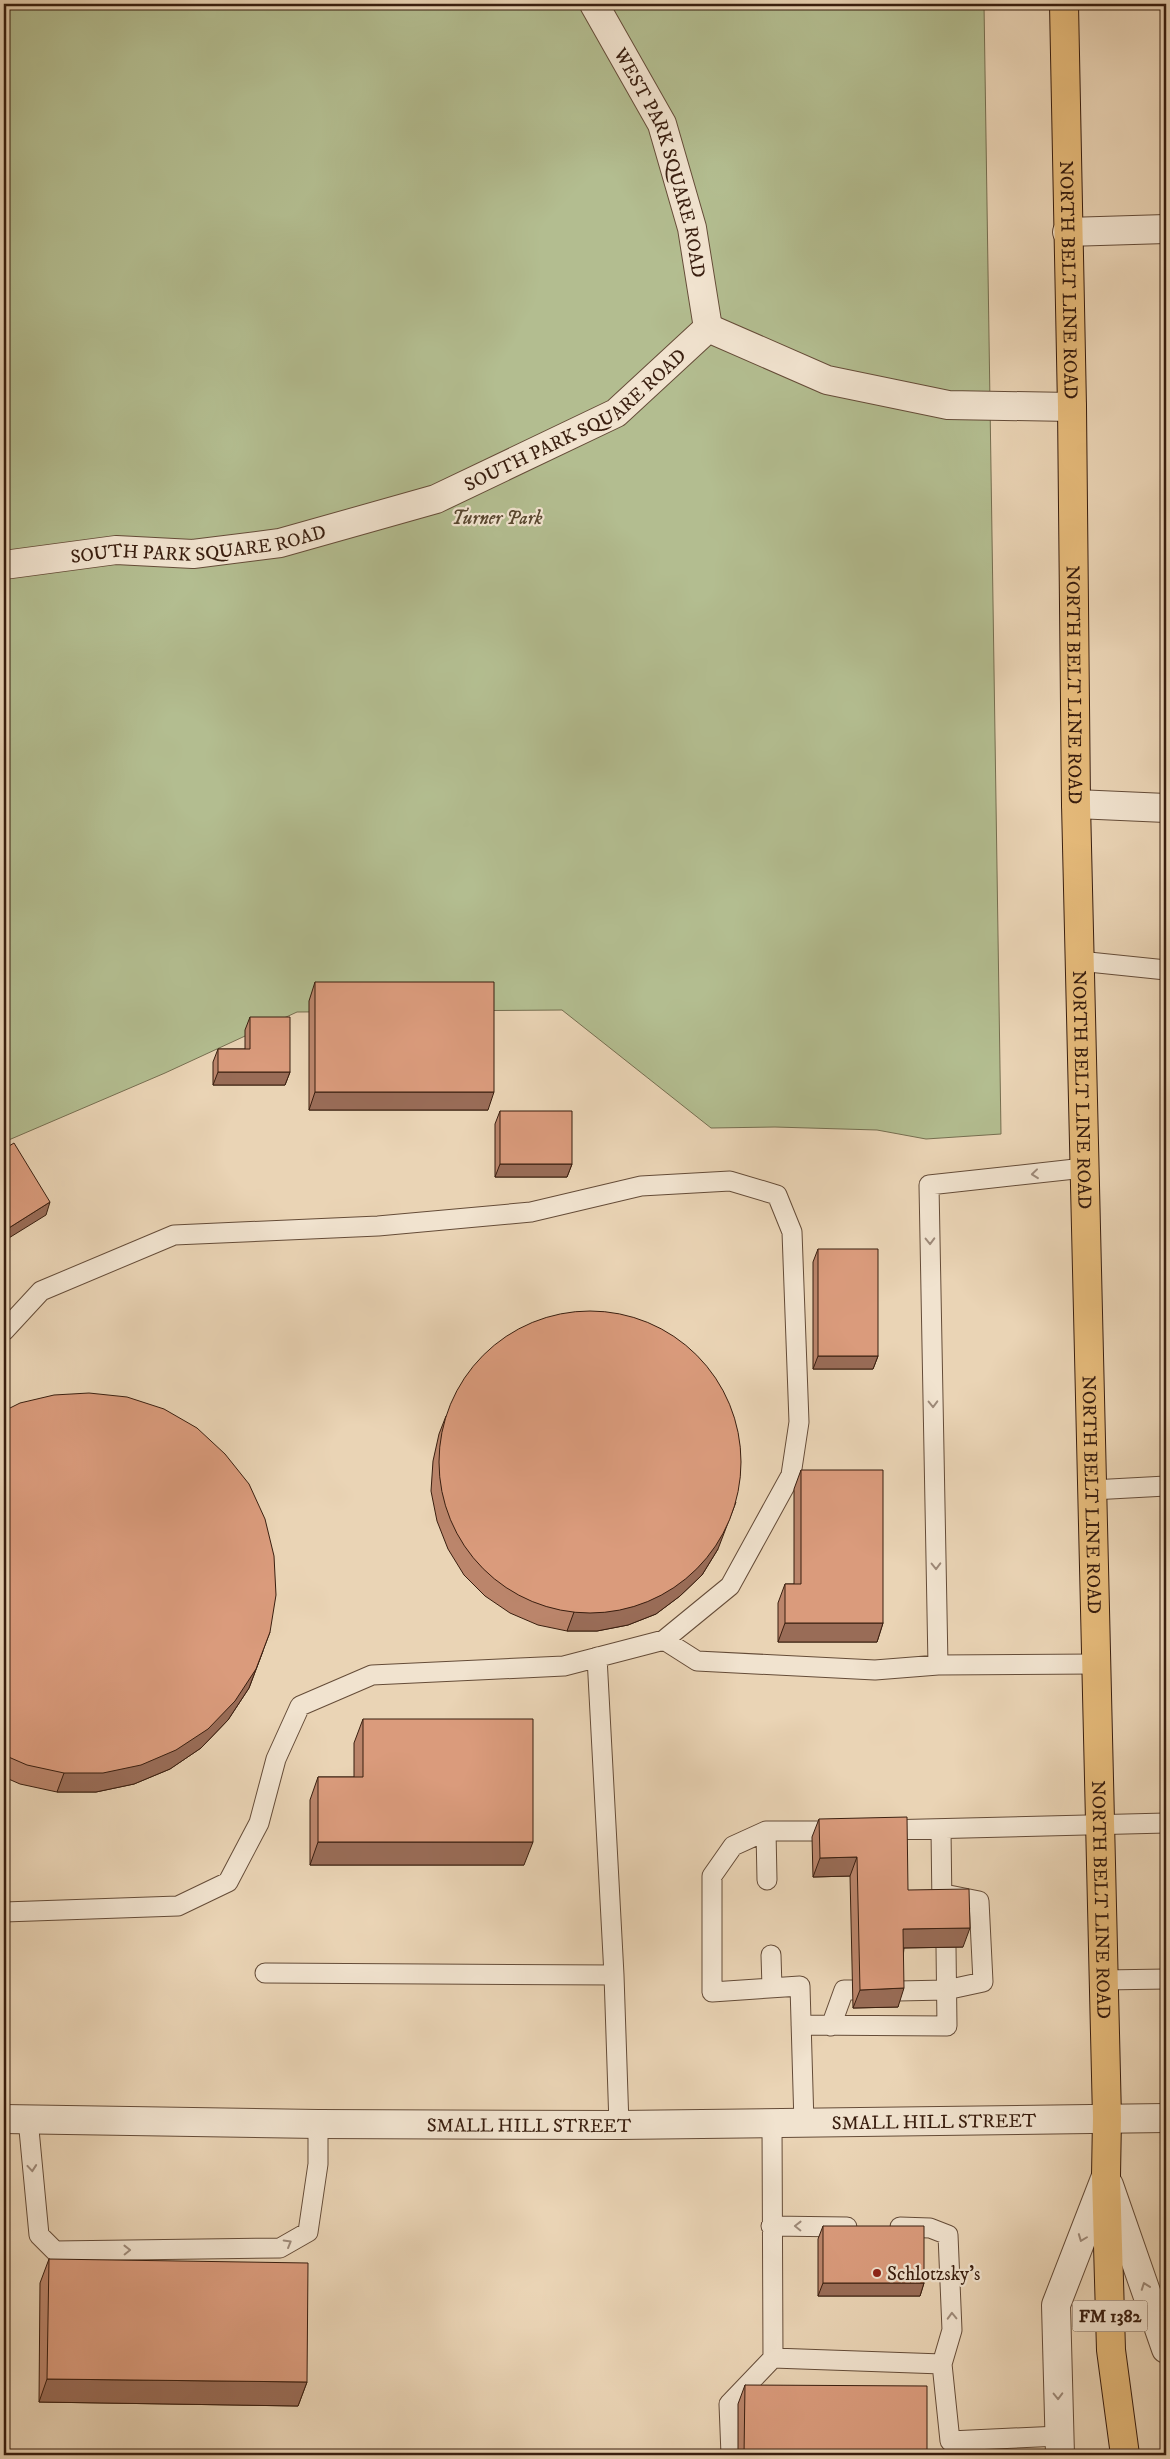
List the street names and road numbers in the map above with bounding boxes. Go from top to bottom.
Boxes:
street label: WEST PARK SQUARE ROAD [608,43,710,280]
street label: NORTH BELT LINE ROAD [1054,160,1082,400]
street label: SOUTH PARK SQUARE ROAD [461,344,691,497]
street label: SOUTH PARK SQUARE ROAD [69,521,329,569]
street label: NORTH BELT LINE ROAD [1061,565,1086,804]
street label: NORTH BELT LINE ROAD [1067,970,1096,1210]
street label: NORTH BELT LINE ROAD [1076,1375,1105,1614]
street label: NORTH BELT LINE ROAD [1086,1780,1115,2019]
street label: SMALL HILL STREET [832,2110,1037,2135]
street label: SMALL HILL STREET [427,2114,632,2138]
road number: FM 1382 [1072,2300,1148,2332]

